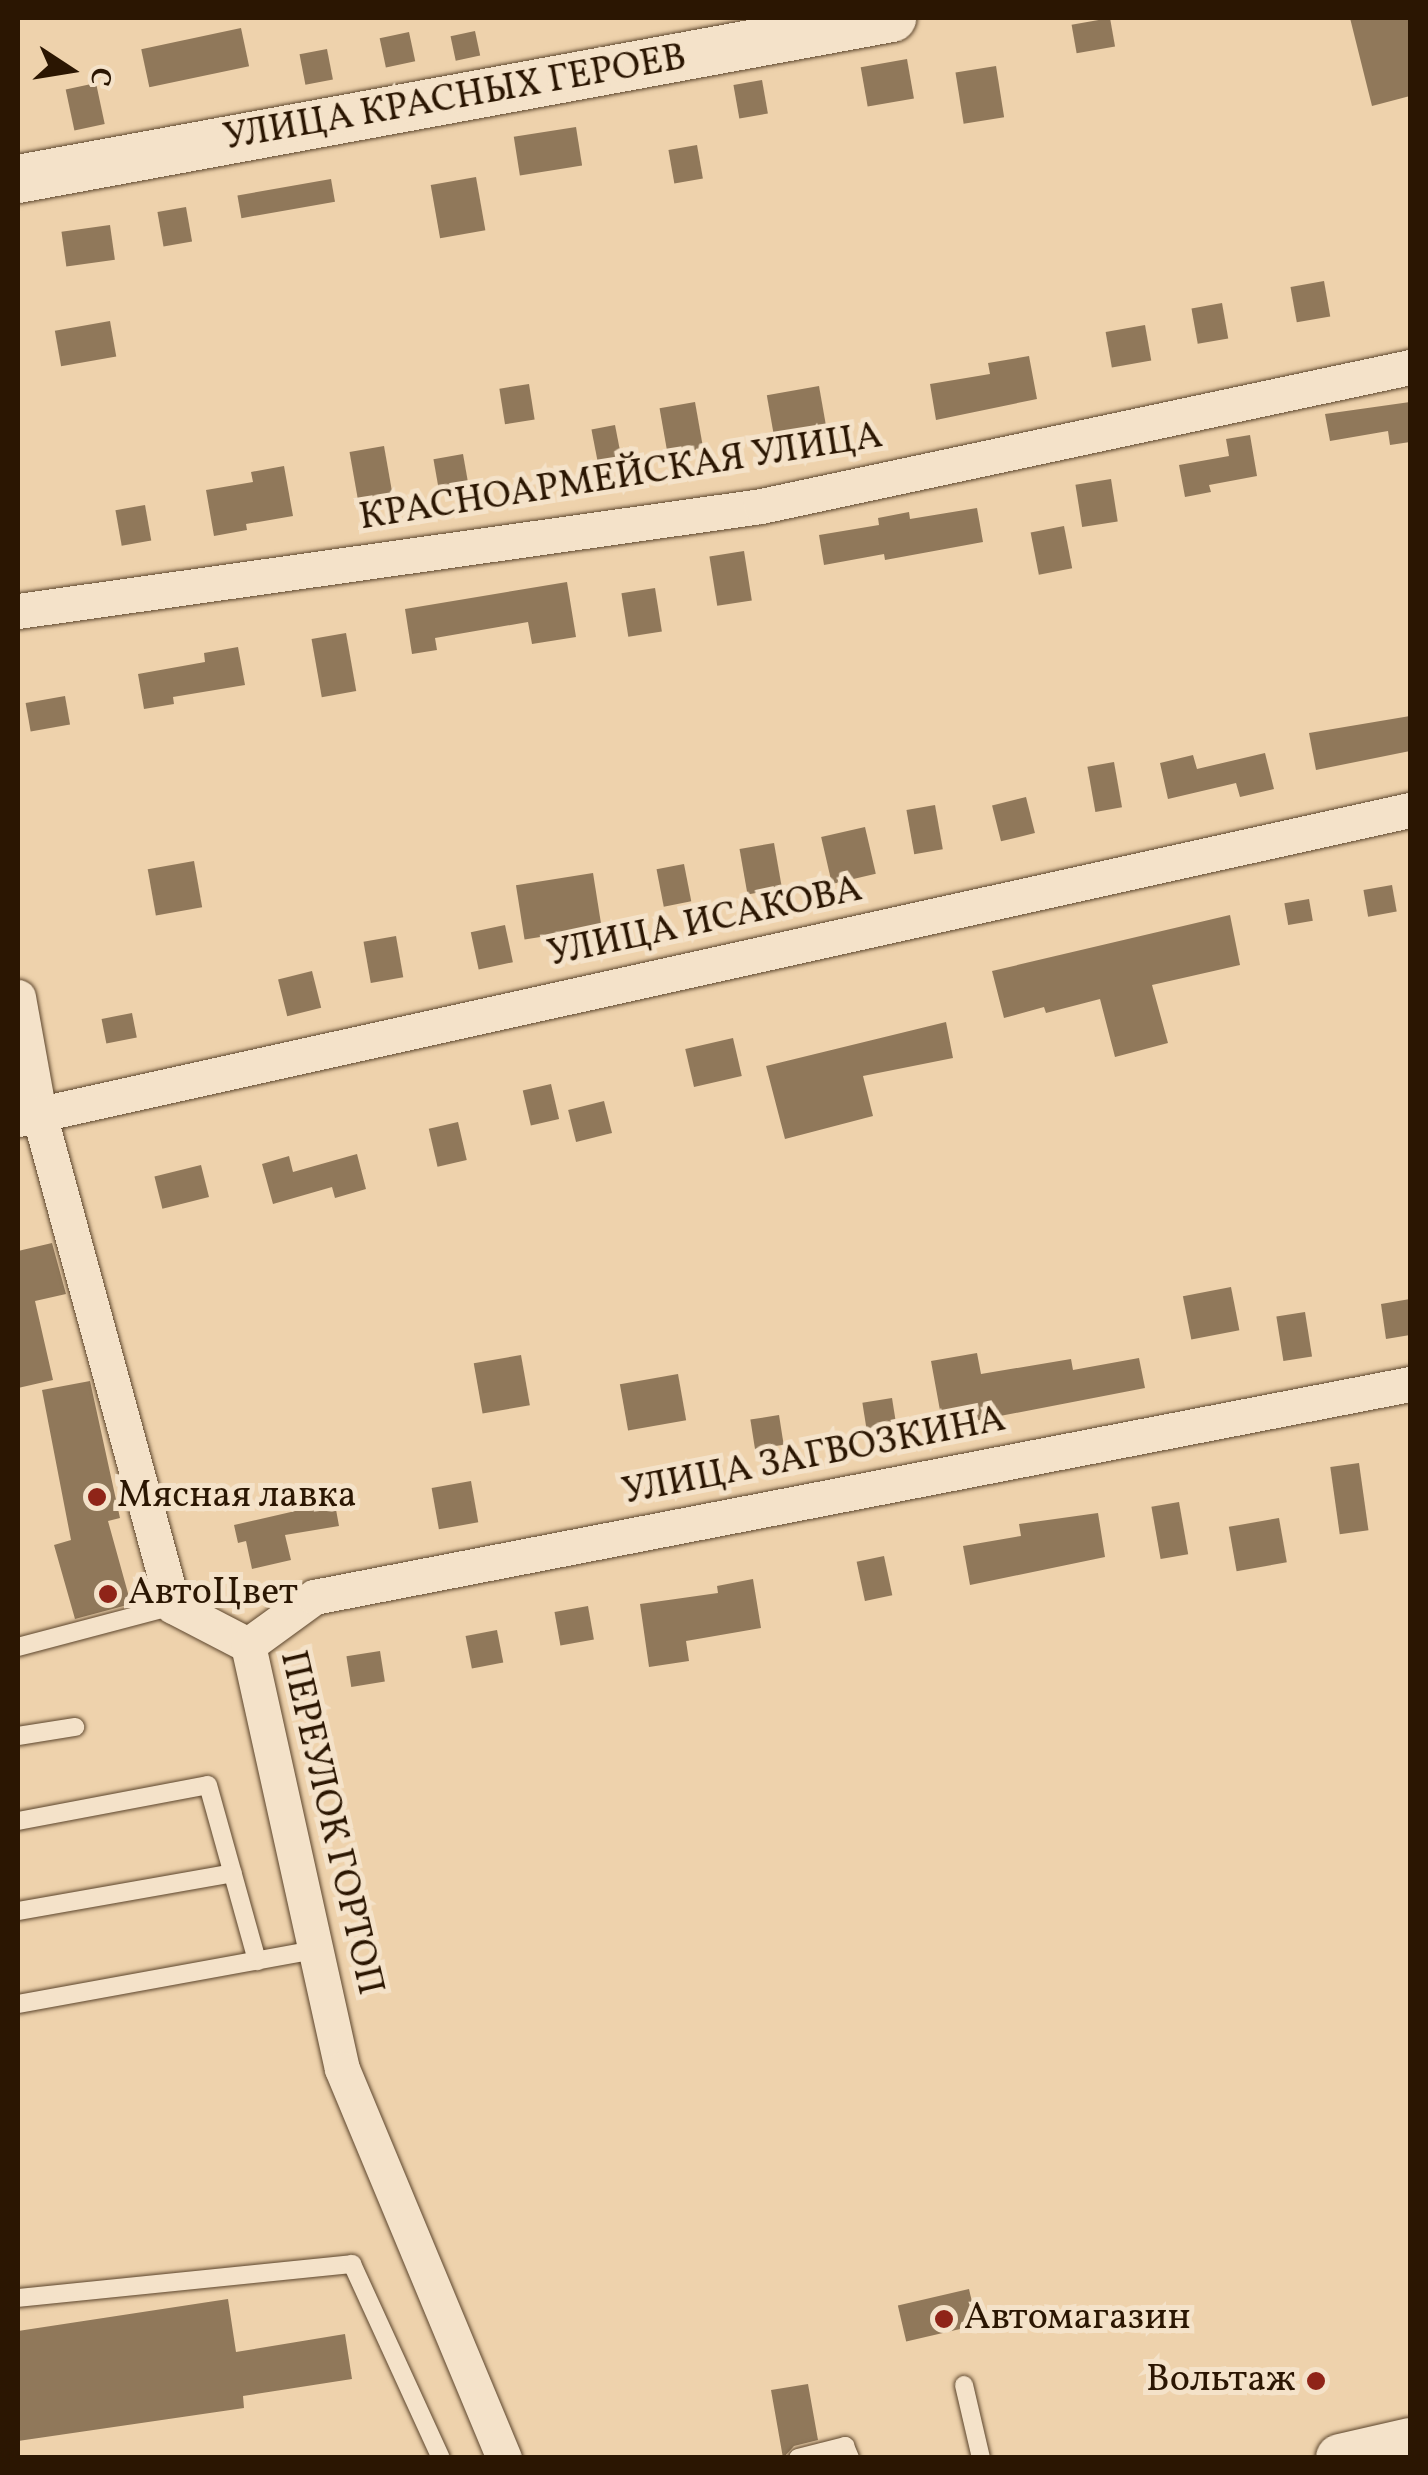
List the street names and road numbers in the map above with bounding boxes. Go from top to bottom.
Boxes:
street label: УЛИЦА КРАСНЫХ ГЕРОЕВ [220,36,690,162]
street label: КРАСНОАРМЕЙСКАЯ УЛИЦА [356,414,886,542]
street label: УЛИЦА ИСАКОВА [544,867,866,979]
street label: УЛИЦА ЗАГВОЗКИНА [618,1397,1010,1517]
street label: ПЕРЕУЛОК ГОРТОП [268,1646,392,2000]

